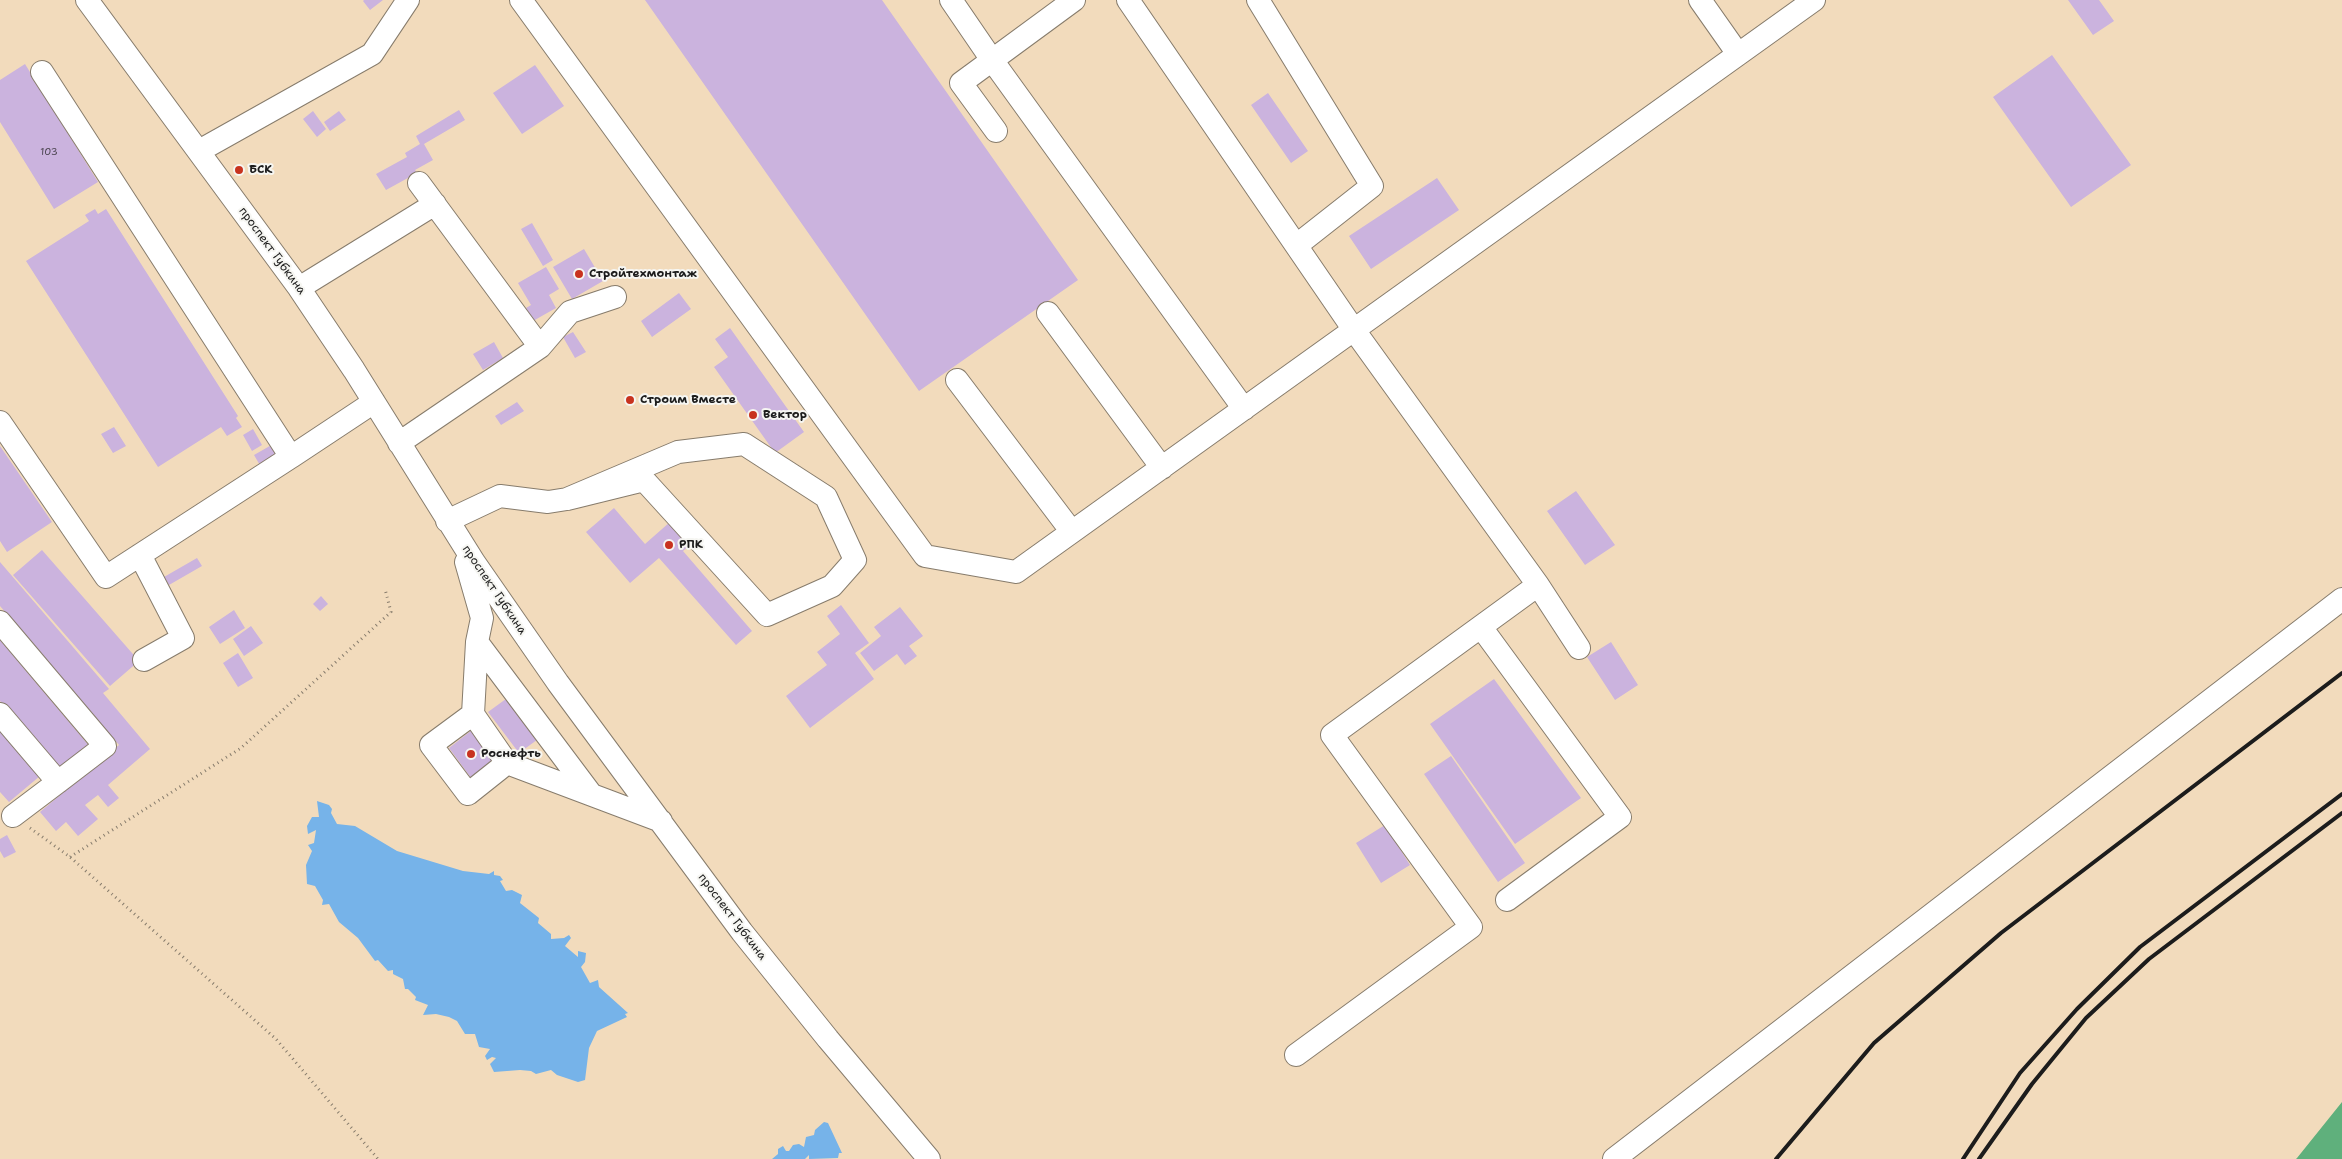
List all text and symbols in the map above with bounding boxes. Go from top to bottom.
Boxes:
house number: 103 [40,146,58,158]
place label: БСК [249,163,272,177]
marker: БСК [233,164,245,176]
street label: проспект Губкина [235,204,309,298]
place label: Стройтехмонтаж [589,267,697,281]
marker: Стройтехмонтаж [573,268,585,280]
place label: Строим Вместе [640,393,736,407]
marker: Строим Вместе [624,394,636,406]
place label: Вектор [763,408,807,422]
marker: Вектор [747,409,759,421]
place label: РПК [679,538,703,552]
marker: РПК [663,539,675,551]
street label: проспект Губкина [459,543,529,637]
place label: Роснефть [481,747,541,761]
marker: Роснефть [465,748,477,760]
street label: проспект Губкина [695,871,769,963]

